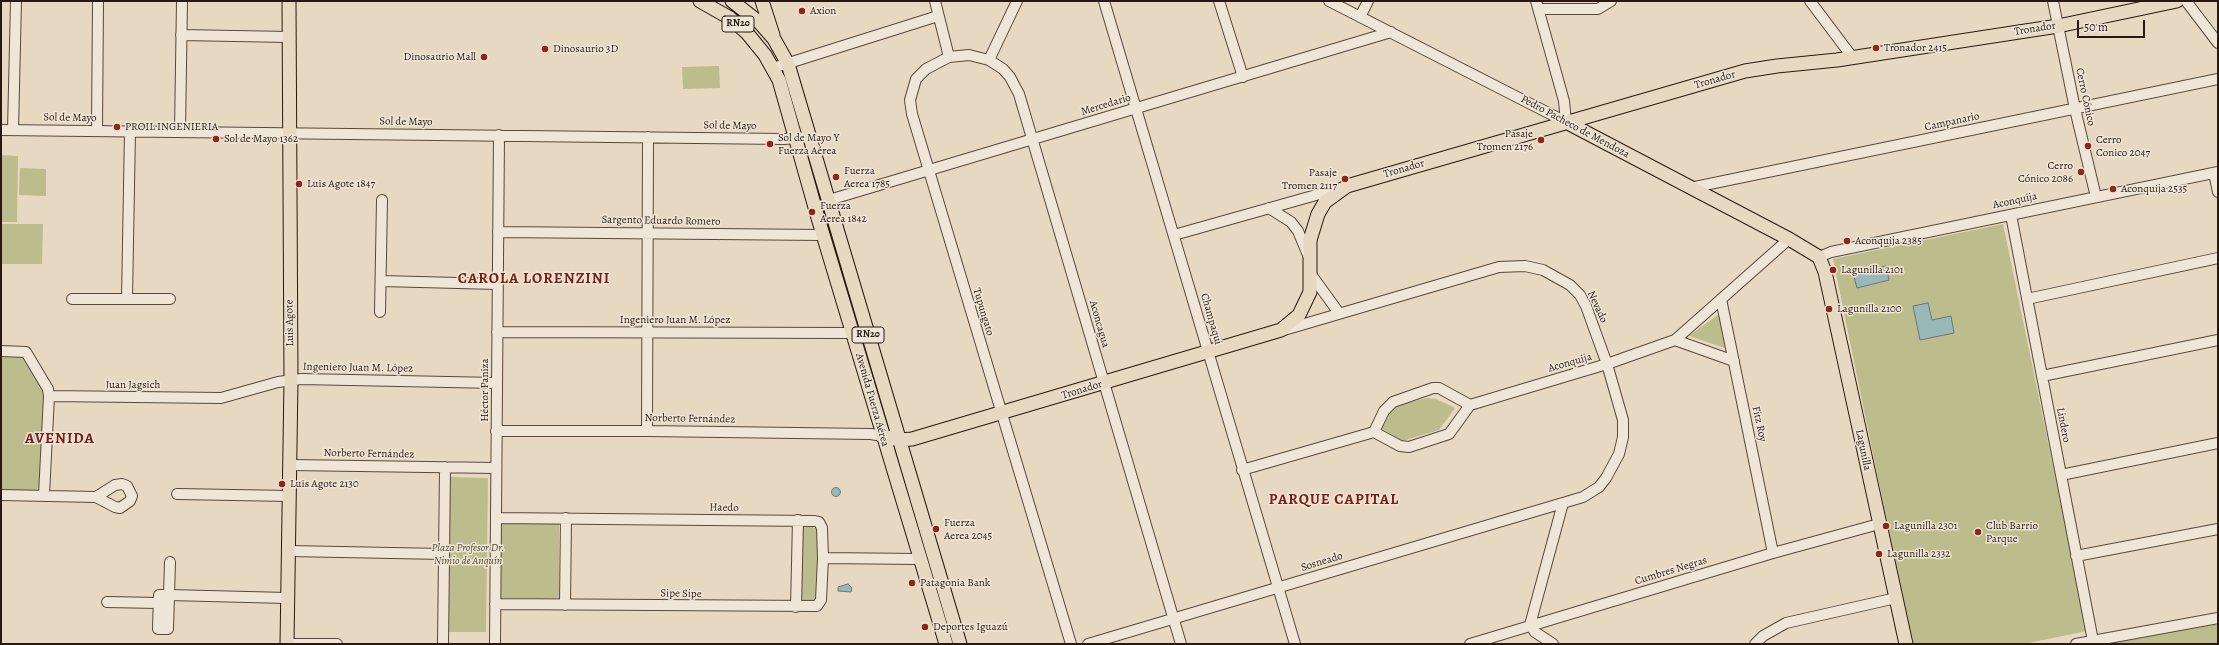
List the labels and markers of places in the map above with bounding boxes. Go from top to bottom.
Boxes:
place label: Axion [810,4,836,18]
marker: Axion [797,6,807,16]
place label: Tronador 2415 [1884,41,1947,55]
place label: Dinosaurio 3D [553,42,618,56]
marker: Tronador 2415 [1871,43,1881,53]
marker: Dinosaurio 3D [540,44,550,54]
place label: Dinosaurio Mall [403,50,476,64]
marker: Dinosaurio Mall [479,52,489,62]
place label: PROIL INGENIERIA [125,120,218,134]
marker: PROIL INGENIERIA [112,122,122,132]
place label: Pasaje Tromen 2176 [1477,127,1533,153]
place label: Sol de Mayo Y Fuerza Aérea [778,131,839,157]
place label: Sol de Mayo 1362 [224,132,298,146]
place label: Cerro Conico 2047 [2096,133,2150,159]
marker: Sol de Mayo 1362 [211,134,221,144]
marker: Pasaje Tromen 2176 [1536,135,1546,145]
marker: Sol de Mayo Y Fuerza Aérea [765,139,775,149]
marker: Cerro Conico 2047 [2083,141,2093,151]
place label: Cerro Cónico 2086 [2018,159,2073,185]
place label: Fuerza Aerea 1785 [844,164,890,190]
place label: Pasaje Tromen 2117 [1282,166,1337,192]
marker: Cerro Cónico 2086 [2076,167,2086,177]
marker: Fuerza Aerea 1785 [831,172,841,182]
marker: Pasaje Tromen 2117 [1340,174,1350,184]
place label: Luis Agote 1847 [307,177,375,191]
marker: Luis Agote 1847 [294,179,304,189]
place label: Aconquija 2535 [2121,182,2187,196]
marker: Aconquija 2535 [2108,184,2118,194]
place label: Fuerza Aerea 1842 [820,199,867,225]
marker: Fuerza Aerea 1842 [807,207,817,217]
place label: Aconquija 2385 [1855,234,1922,248]
marker: Aconquija 2385 [1842,236,1852,246]
place label: Lagunilla 2101 [1841,263,1904,277]
marker: Lagunilla 2101 [1828,265,1838,275]
place label: Lagunilla 2100 [1837,302,1902,316]
marker: Lagunilla 2100 [1824,304,1834,314]
place label: Luis Agote 2130 [290,477,359,491]
marker: Luis Agote 2130 [277,479,287,489]
place label: Fuerza Aerea 2045 [944,516,992,542]
place label: Lagunilla 2301 [1894,519,1957,533]
place label: Club Barrio Parque [1986,519,2038,545]
marker: Lagunilla 2301 [1881,521,1891,531]
marker: Fuerza Aerea 2045 [931,524,941,534]
marker: Club Barrio Parque [1973,527,1983,537]
place label: Lagunilla 2332 [1887,547,1951,561]
marker: Lagunilla 2332 [1874,549,1884,559]
place label: Patagonia Bank [920,576,990,590]
marker: Patagonia Bank [907,578,917,588]
place label: Deportes Iguazú [933,620,1008,634]
marker: Deportes Iguazú [920,622,930,632]

